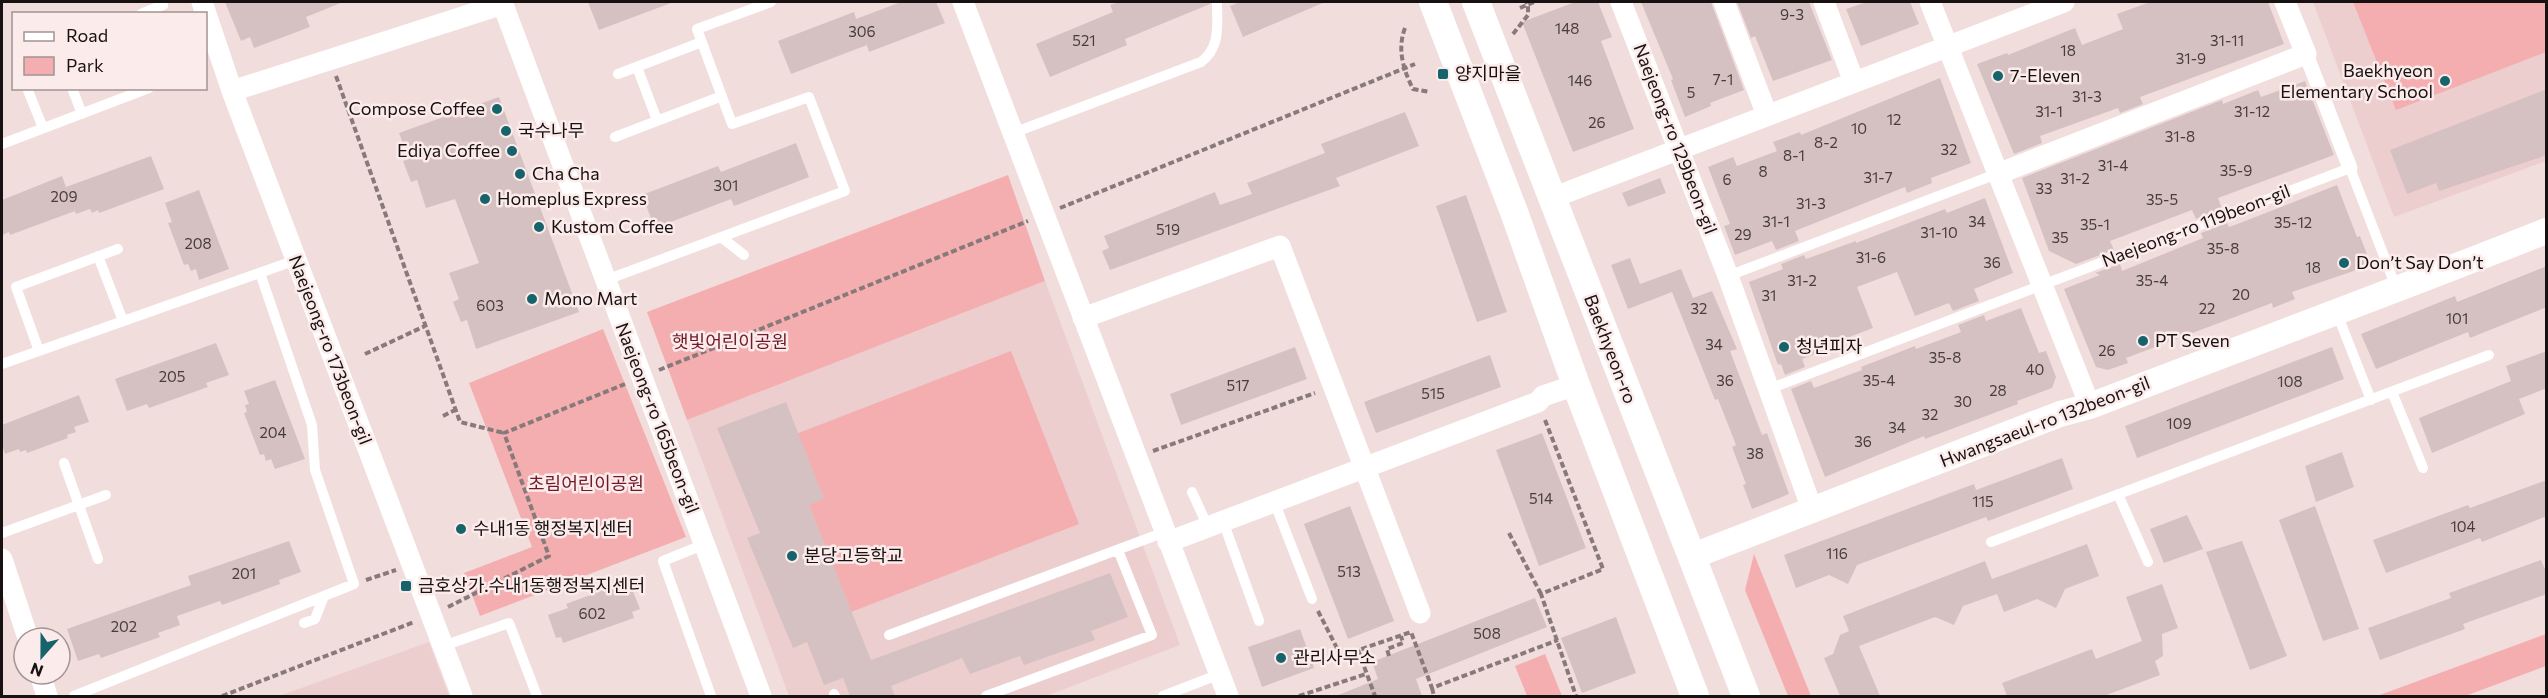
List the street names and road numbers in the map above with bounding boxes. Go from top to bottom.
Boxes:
street label: Naejeong-ro 129beon-gil [1629,40,1722,237]
street label: Naejeong-ro 119beon-gil [2098,179,2293,271]
street label: Naejeong-ro 173beon-gil [285,252,377,447]
street label: Baekhyeon-ro [1580,291,1642,406]
street label: Naejeong-ro 165beon-gil [611,319,704,516]
street label: Hwangsaeul-ro 132beon-gil [1936,371,2153,471]

